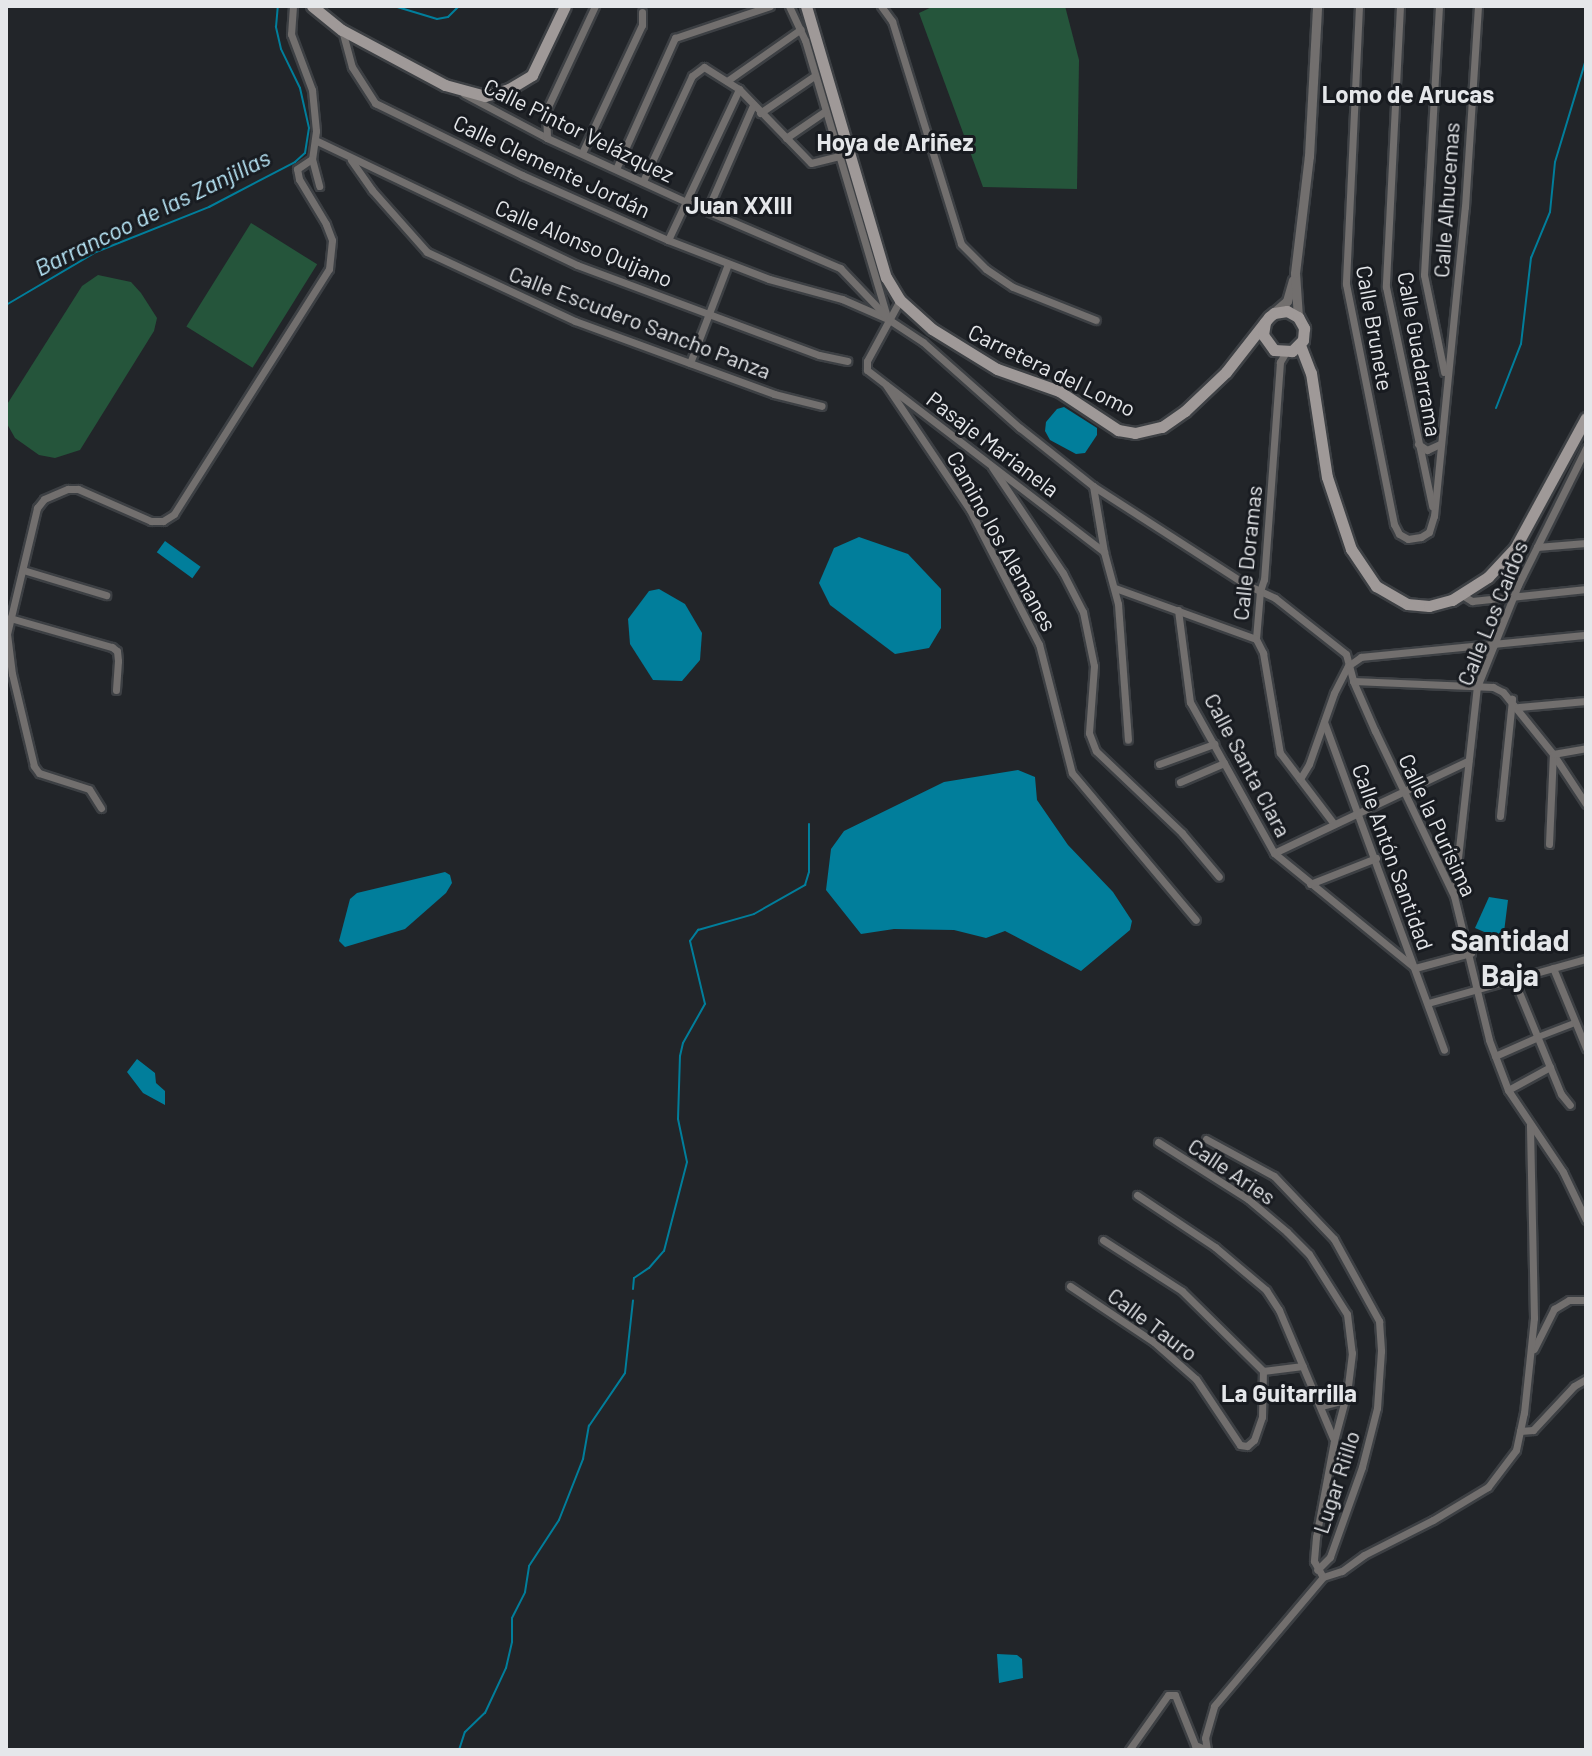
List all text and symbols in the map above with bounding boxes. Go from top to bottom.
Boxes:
street label: Calle Pintor Velázquez [480,72,678,188]
district label: Lomo de Arucas [1322,80,1494,108]
street label: Calle Clemente Jordán [449,109,655,223]
street label: Calle Alhucemas [1427,121,1465,279]
district label: Hoya de Ariñez [817,128,973,156]
water label: Barrancoo de las Zanjillas [29,142,275,282]
district label: Juan XXIII [686,191,792,219]
street label: Calle Alonso Quijano [491,194,677,292]
street label: Calle Escudero Sancho Panza [505,260,775,384]
street label: Calle Brunete [1351,263,1399,393]
street label: Calle Guadarrama [1392,269,1448,439]
street label: Carretera del Lomo [964,318,1140,422]
street label: Pasaje Marianela [922,386,1064,502]
street label: Camino los Alemanes [942,446,1062,636]
street label: Calle Doramas [1227,484,1267,622]
street label: Calle Los Caídos [1451,537,1533,689]
street label: Calle Santa Clara [1199,689,1297,841]
street label: Calle la Purísima [1393,749,1483,901]
street label: Calle Antón Santidad [1347,760,1439,954]
district label: Santidad Baja [1451,921,1569,992]
street label: Calle Aries [1183,1132,1281,1210]
street label: Calle Tauro [1103,1282,1203,1366]
district label: La Guitarrilla [1221,1379,1357,1407]
street label: Lugar Riillo [1307,1427,1365,1537]

